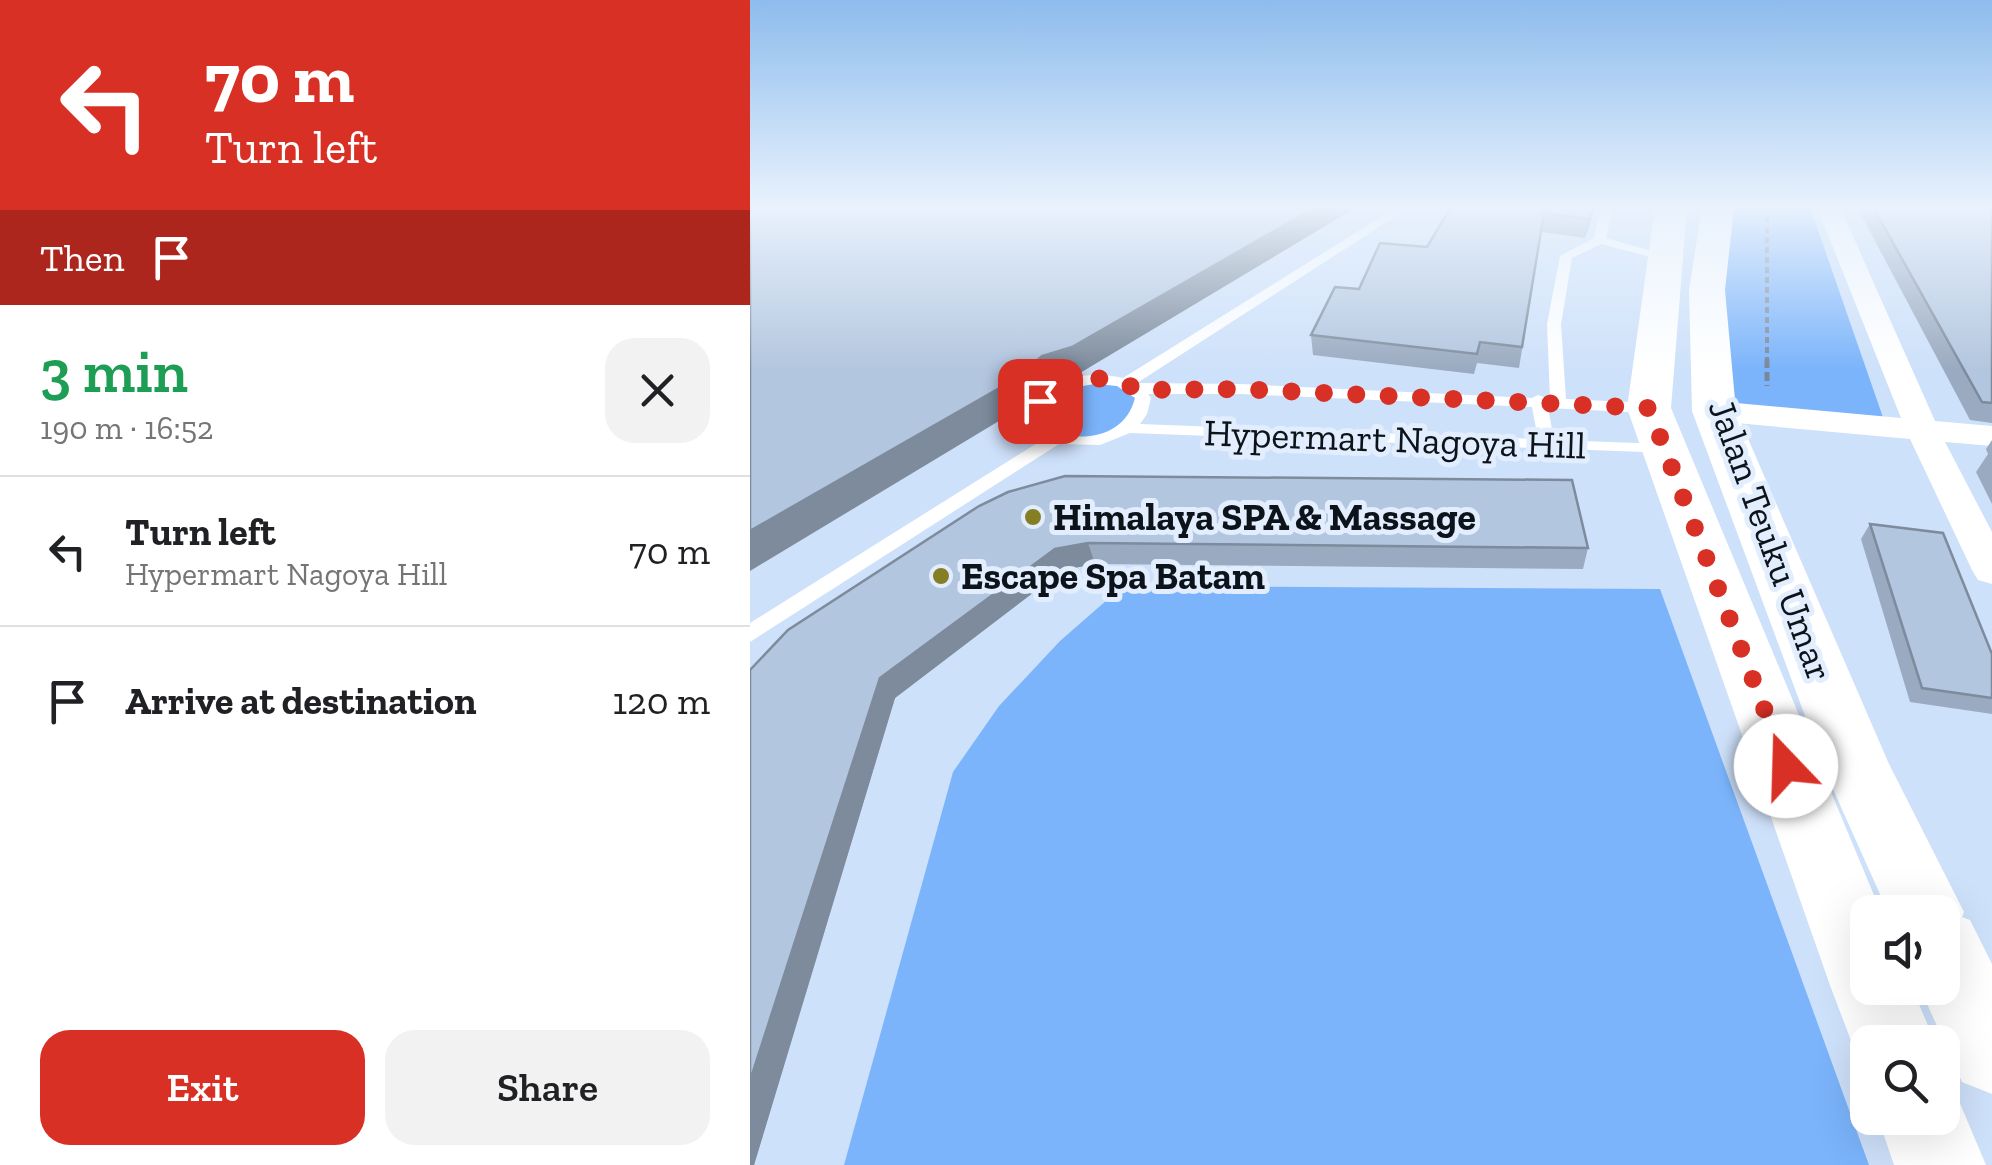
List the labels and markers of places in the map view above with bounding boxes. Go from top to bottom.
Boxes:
pin [998,359,1083,444]
place label: Himalaya SPA & Massage [1053,494,1476,540]
marker: Himalaya SPA & Massage [1022,506,1044,528]
place label: Escape Spa Batam [961,553,1265,599]
marker: Escape Spa Batam [930,565,952,587]

